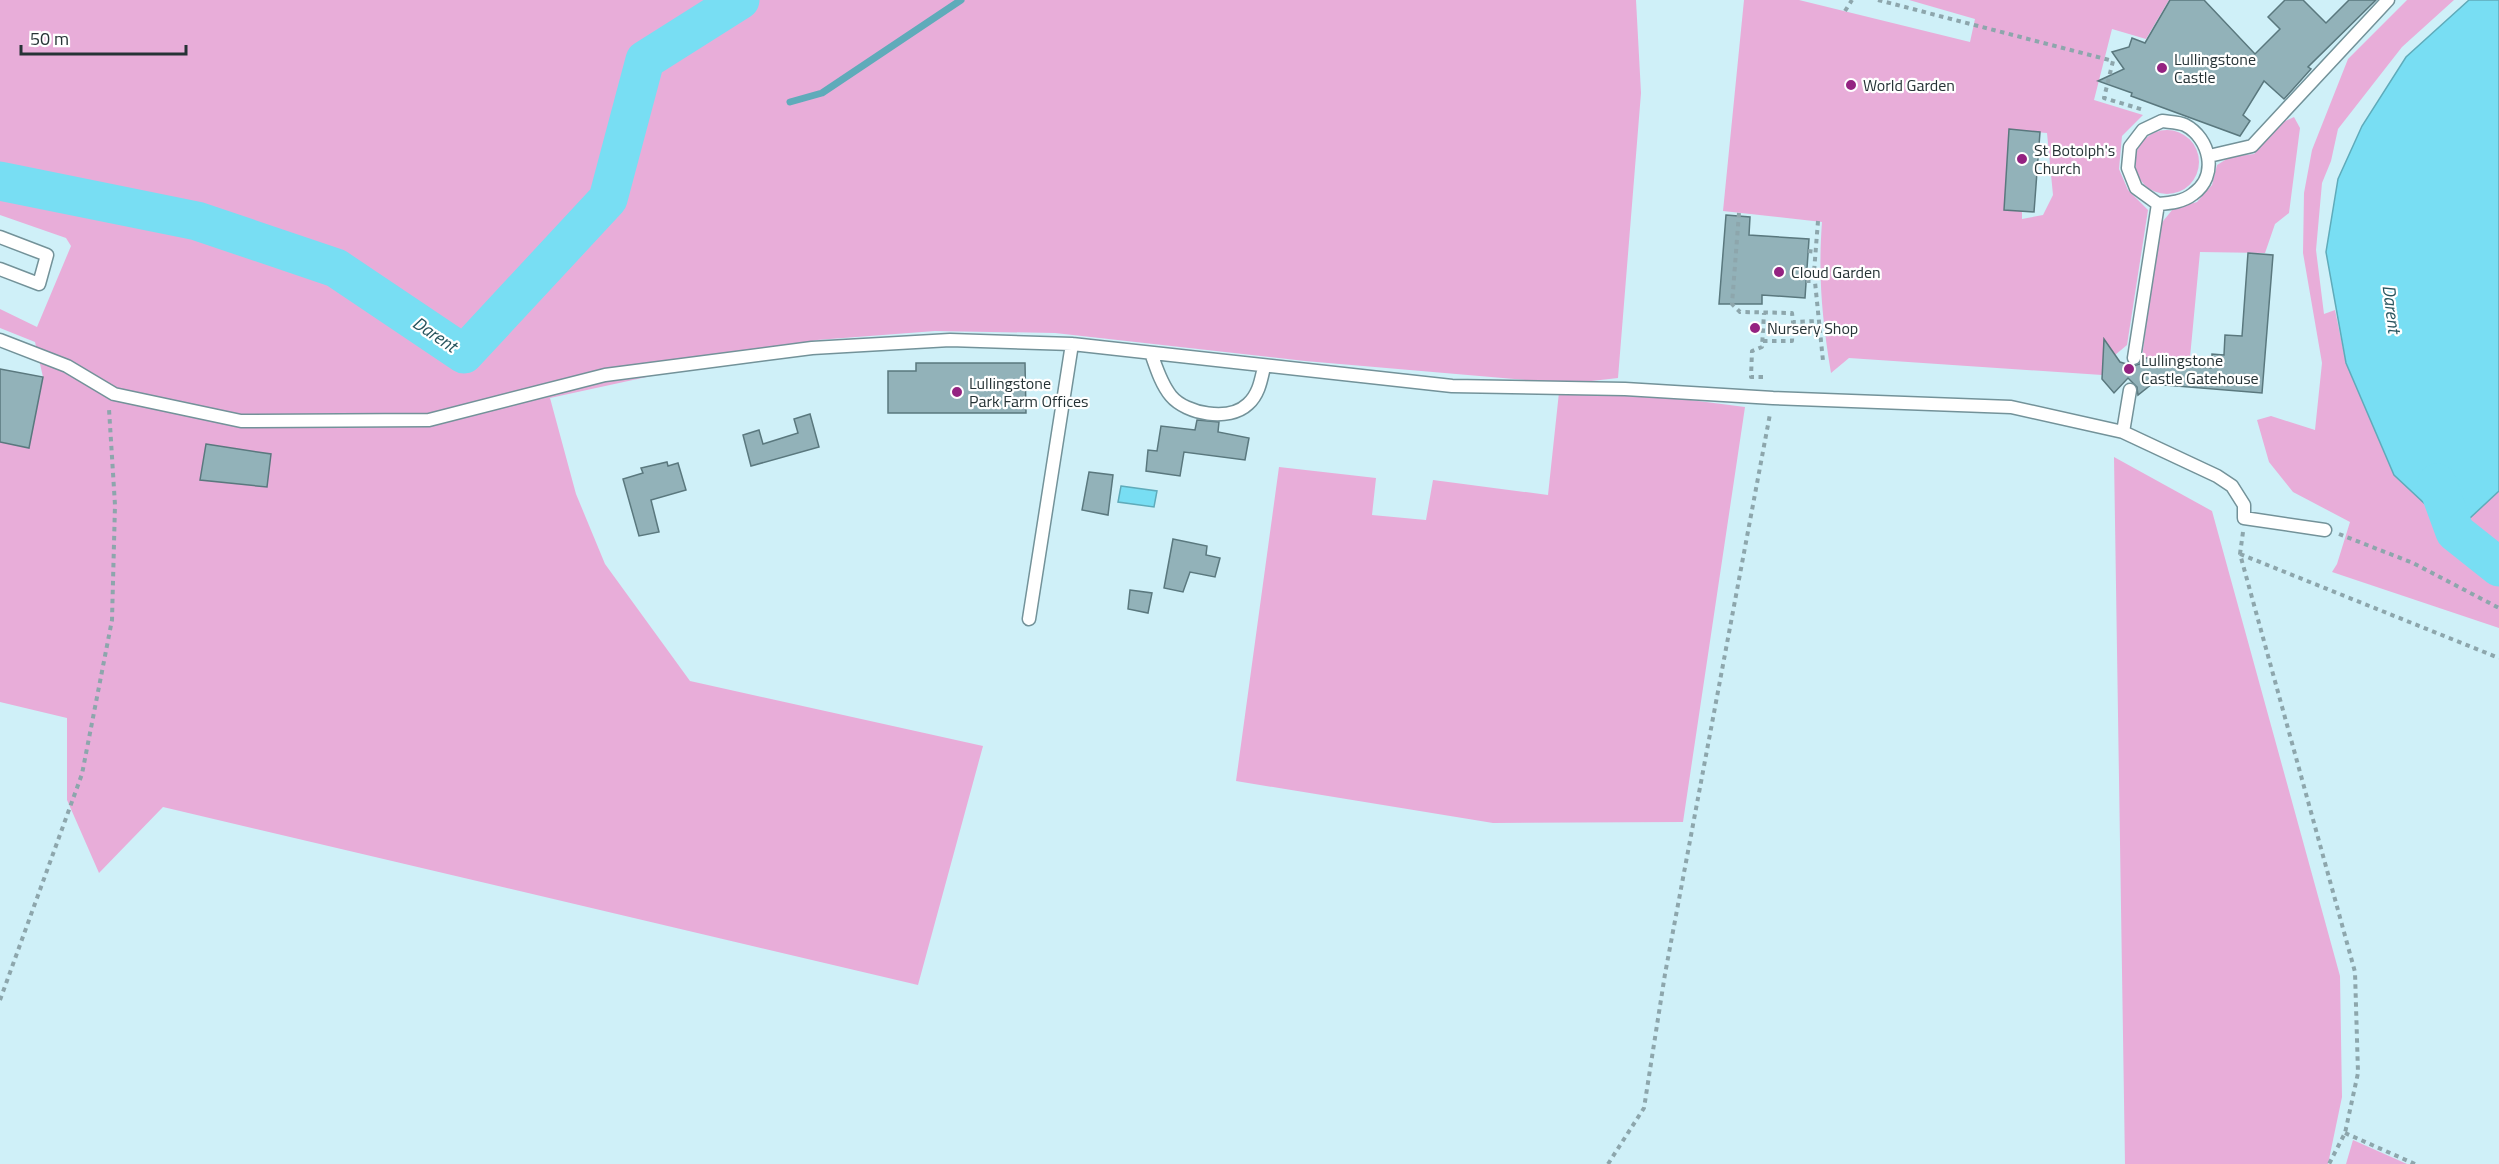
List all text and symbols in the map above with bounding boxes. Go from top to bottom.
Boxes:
scale bar [21,18,186,56]
text: 50 m [30,25,69,52]
place label: Lullingstone Castle [2174,47,2256,89]
marker: Lullingstone Castle [2155,61,2169,75]
place label: World Garden [1863,73,1955,97]
marker: World Garden [1844,78,1858,92]
place label: St Botolph's Church [2034,138,2115,180]
marker: St Botolph's Church [2015,152,2029,166]
place label: Cloud Garden [1791,260,1881,284]
marker: Cloud Garden [1772,265,1786,279]
water label: Darent [2376,283,2409,337]
water label: Darent [407,309,464,360]
place label: Nursery Shop [1767,316,1858,340]
marker: Nursery Shop [1748,321,1762,335]
place label: Lullingstone Castle Gatehouse [2141,348,2259,390]
marker: Lullingstone Castle Gatehouse [2122,362,2136,376]
place label: Lullingstone Park Farm Offices [969,371,1089,413]
marker: Lullingstone Park Farm Offices [950,385,964,399]

